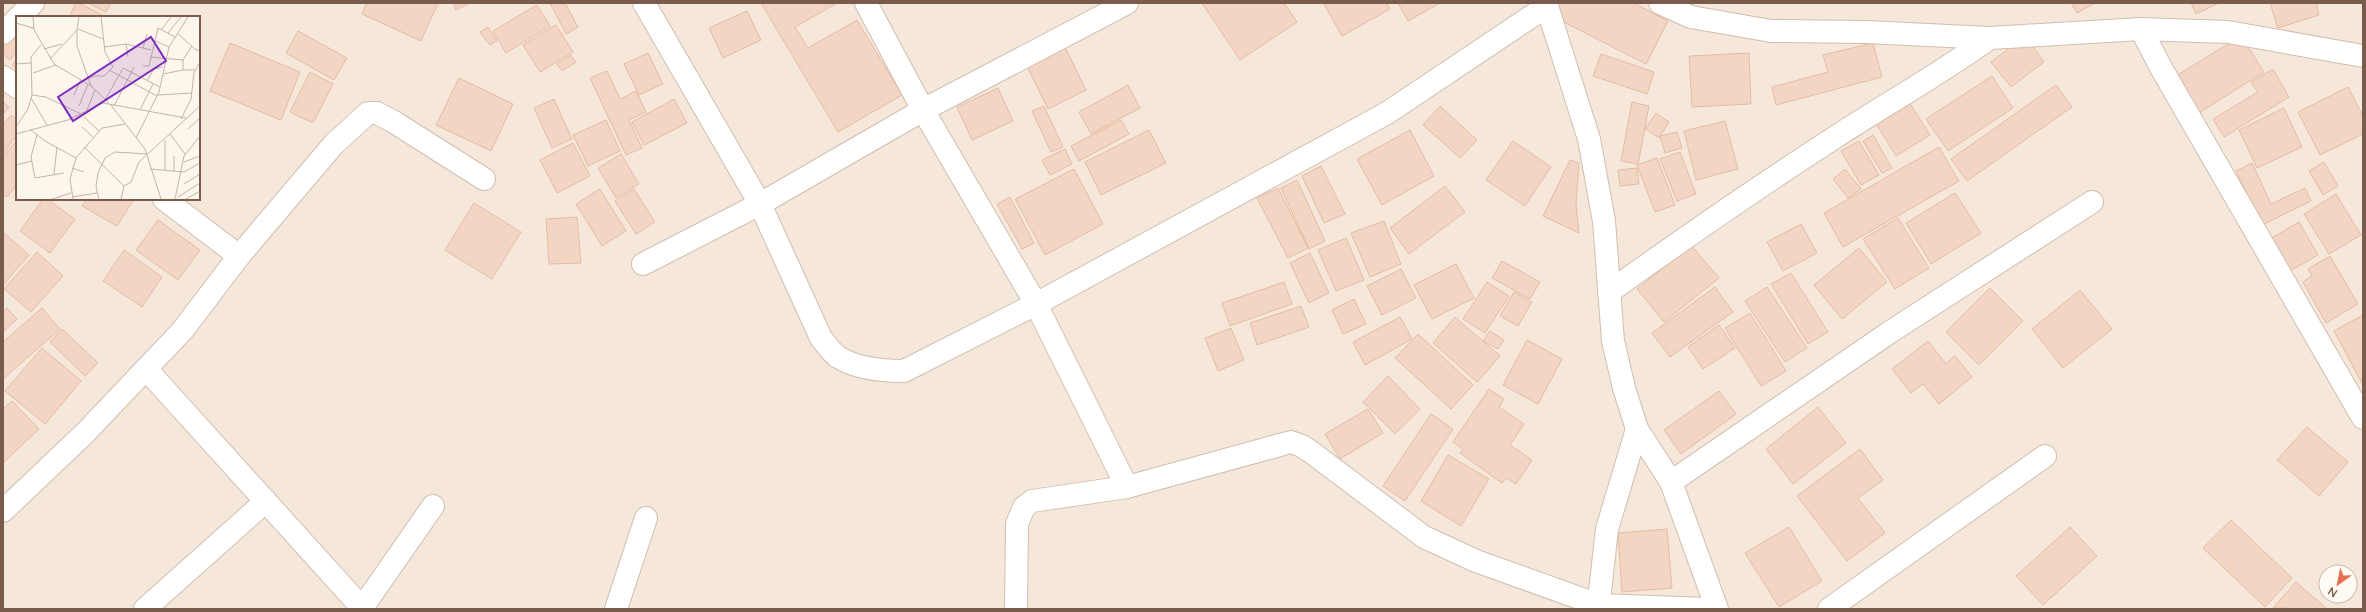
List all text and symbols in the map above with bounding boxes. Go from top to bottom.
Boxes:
inset map [16,16,200,200]
north arrow [2318,564,2358,604]
text: N [2325,585,2339,601]

